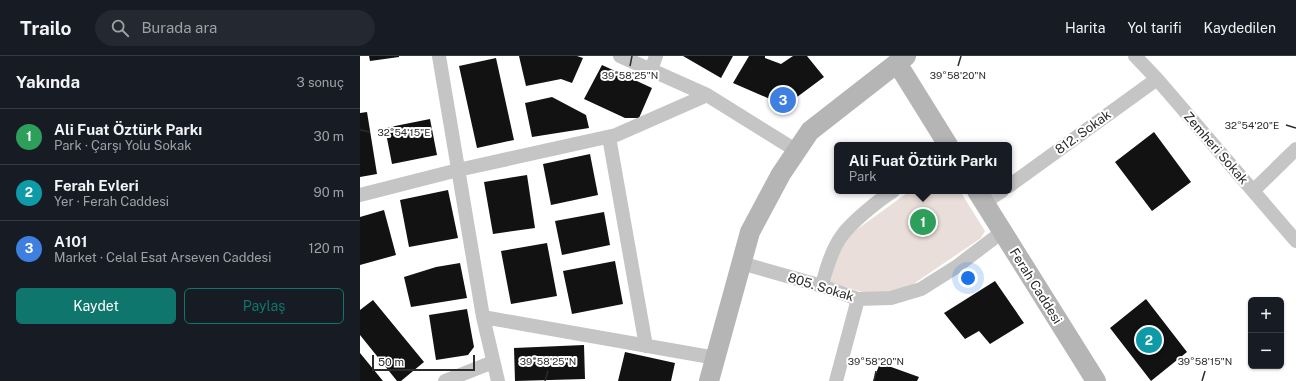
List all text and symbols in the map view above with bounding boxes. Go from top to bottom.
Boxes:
search box [95,10,375,46]
text: Trailo [20,17,71,39]
icon: search [109,17,131,39]
text: Burada ara [141,19,217,36]
text: Harita [1065,20,1105,36]
text: Yol tarifi [1127,20,1182,36]
text: Kaydedilen [1204,20,1276,36]
text: 39°58'25"N [602,69,658,81]
text: 39°58'20"N [930,69,986,81]
text: Yakında [16,72,80,92]
text: 3 sonuç [297,75,344,90]
pin: 3 [770,85,796,115]
street label: 812. Sokak [1052,107,1114,157]
street label: Zemheri Sokak [1181,109,1251,187]
text: 32°54'20"E [1225,119,1279,131]
text: Ali Fuat Öztürk Parkı [54,121,202,138]
text: 32°54'15"E [378,126,431,138]
text: 1 [26,129,32,144]
text: 30 m [314,129,344,144]
text: Park · Çarşı Yolu Sokak [54,138,191,153]
popup [834,142,1012,194]
text: Ali Fuat Öztürk Parkı [849,152,997,169]
text: Park [849,169,877,184]
text: Ferah Evleri [54,177,139,194]
text: 2 [25,185,33,200]
text: 90 m [314,185,344,200]
text: Yer · Ferah Caddesi [54,194,169,209]
pin: 1 [910,207,936,237]
text: A101 [54,233,87,250]
text: 3 [25,241,33,256]
text: 120 m [309,241,344,256]
street label: Ferah Caddesi [1007,245,1065,327]
text: Market · Celal Esat Arseven Caddesi [54,250,271,265]
your location [958,268,978,288]
street label: 805. Sokak [786,270,856,304]
button: Kaydet [16,288,176,324]
button: Paylaş [184,288,344,324]
map controls [1248,297,1284,369]
button: + [1248,297,1284,333]
pin: 2 [1136,325,1162,355]
button: − [1248,333,1284,369]
scale bar [372,353,475,372]
text: 39°58'25"N [520,355,576,367]
text: 39°58'20"N [848,355,904,367]
text: 39°58'15"N [1178,355,1232,367]
text: 50 m [378,356,404,368]

